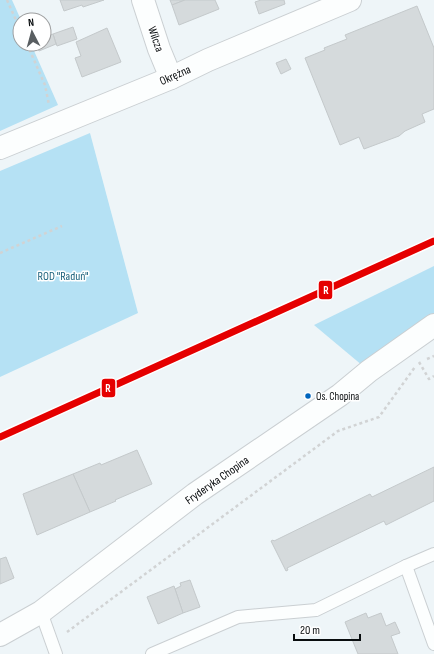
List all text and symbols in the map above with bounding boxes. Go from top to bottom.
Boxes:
north arrow [12,12,52,52]
text: N [27,16,35,29]
street label: Wilcza [144,24,167,54]
street label: Okrężna [157,62,194,89]
park label: ROD "Raduń" [38,269,88,284]
line badge: R [318,280,333,300]
text: R [323,284,329,297]
line badge: R [101,378,116,398]
text: R [105,382,111,395]
place label: Os. Chopina [316,390,359,403]
marker: Os. Chopina [303,391,313,401]
street label: Fryderyka Chopina [182,453,252,508]
scale bar [294,616,360,642]
text: 20 m [300,623,320,638]

